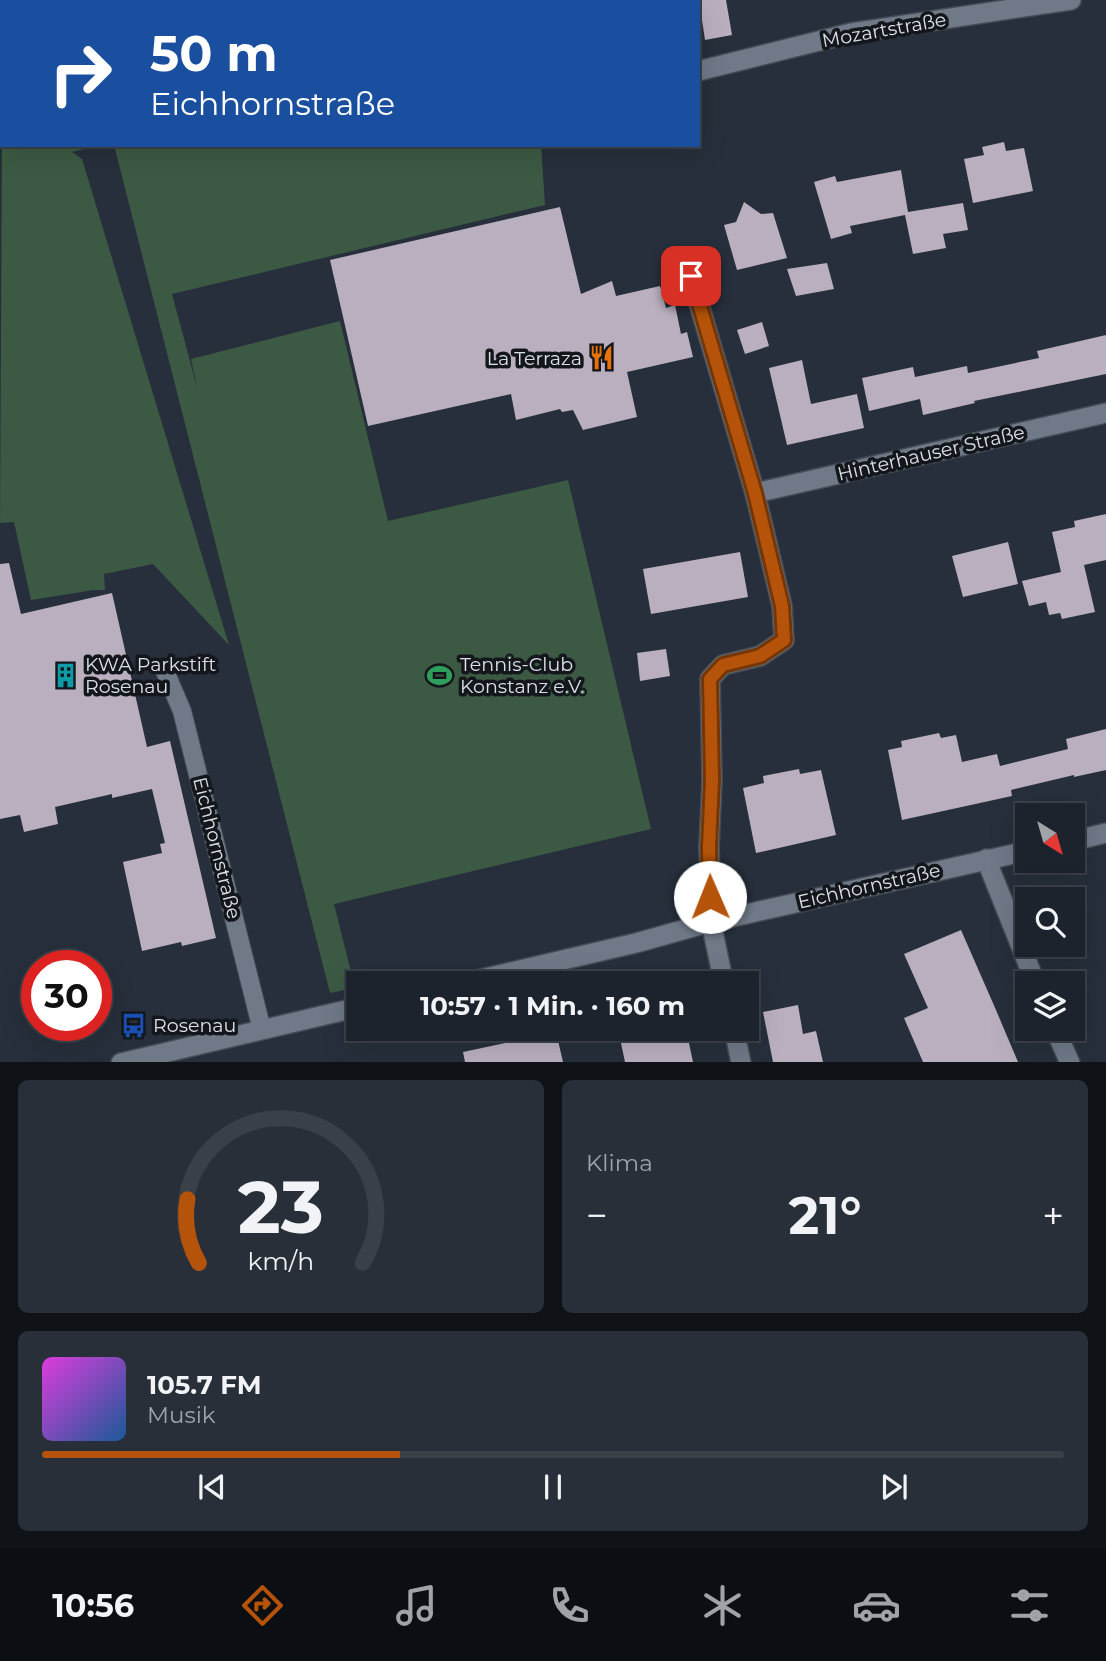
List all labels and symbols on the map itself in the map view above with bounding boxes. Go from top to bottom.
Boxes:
street label: Mozartstraße [820,8,948,52]
pin [661,246,721,306]
restaurant icon: La Terraza [588,344,616,372]
place label: La Terraza [487,347,582,370]
street label: Hinterhauser Straße [835,420,1027,486]
place label: KWA Parkstift Rosenau [85,653,216,698]
place label: Tennis-Club Konstanz e.V. [460,653,585,698]
building icon: KWA Parkstift Rosenau [51,661,79,689]
sports icon: Tennis-Club Konstanz e.V. [426,661,454,689]
street label: Eichhornstraße [188,775,246,921]
north arrow [1015,803,1085,873]
street label: Eichhornstraße [796,858,942,914]
position arrow [673,860,747,934]
speed limit sign: 30 [21,950,112,1041]
bus stop icon: Rosenau [119,1011,147,1039]
place label: Rosenau [153,1014,236,1037]

